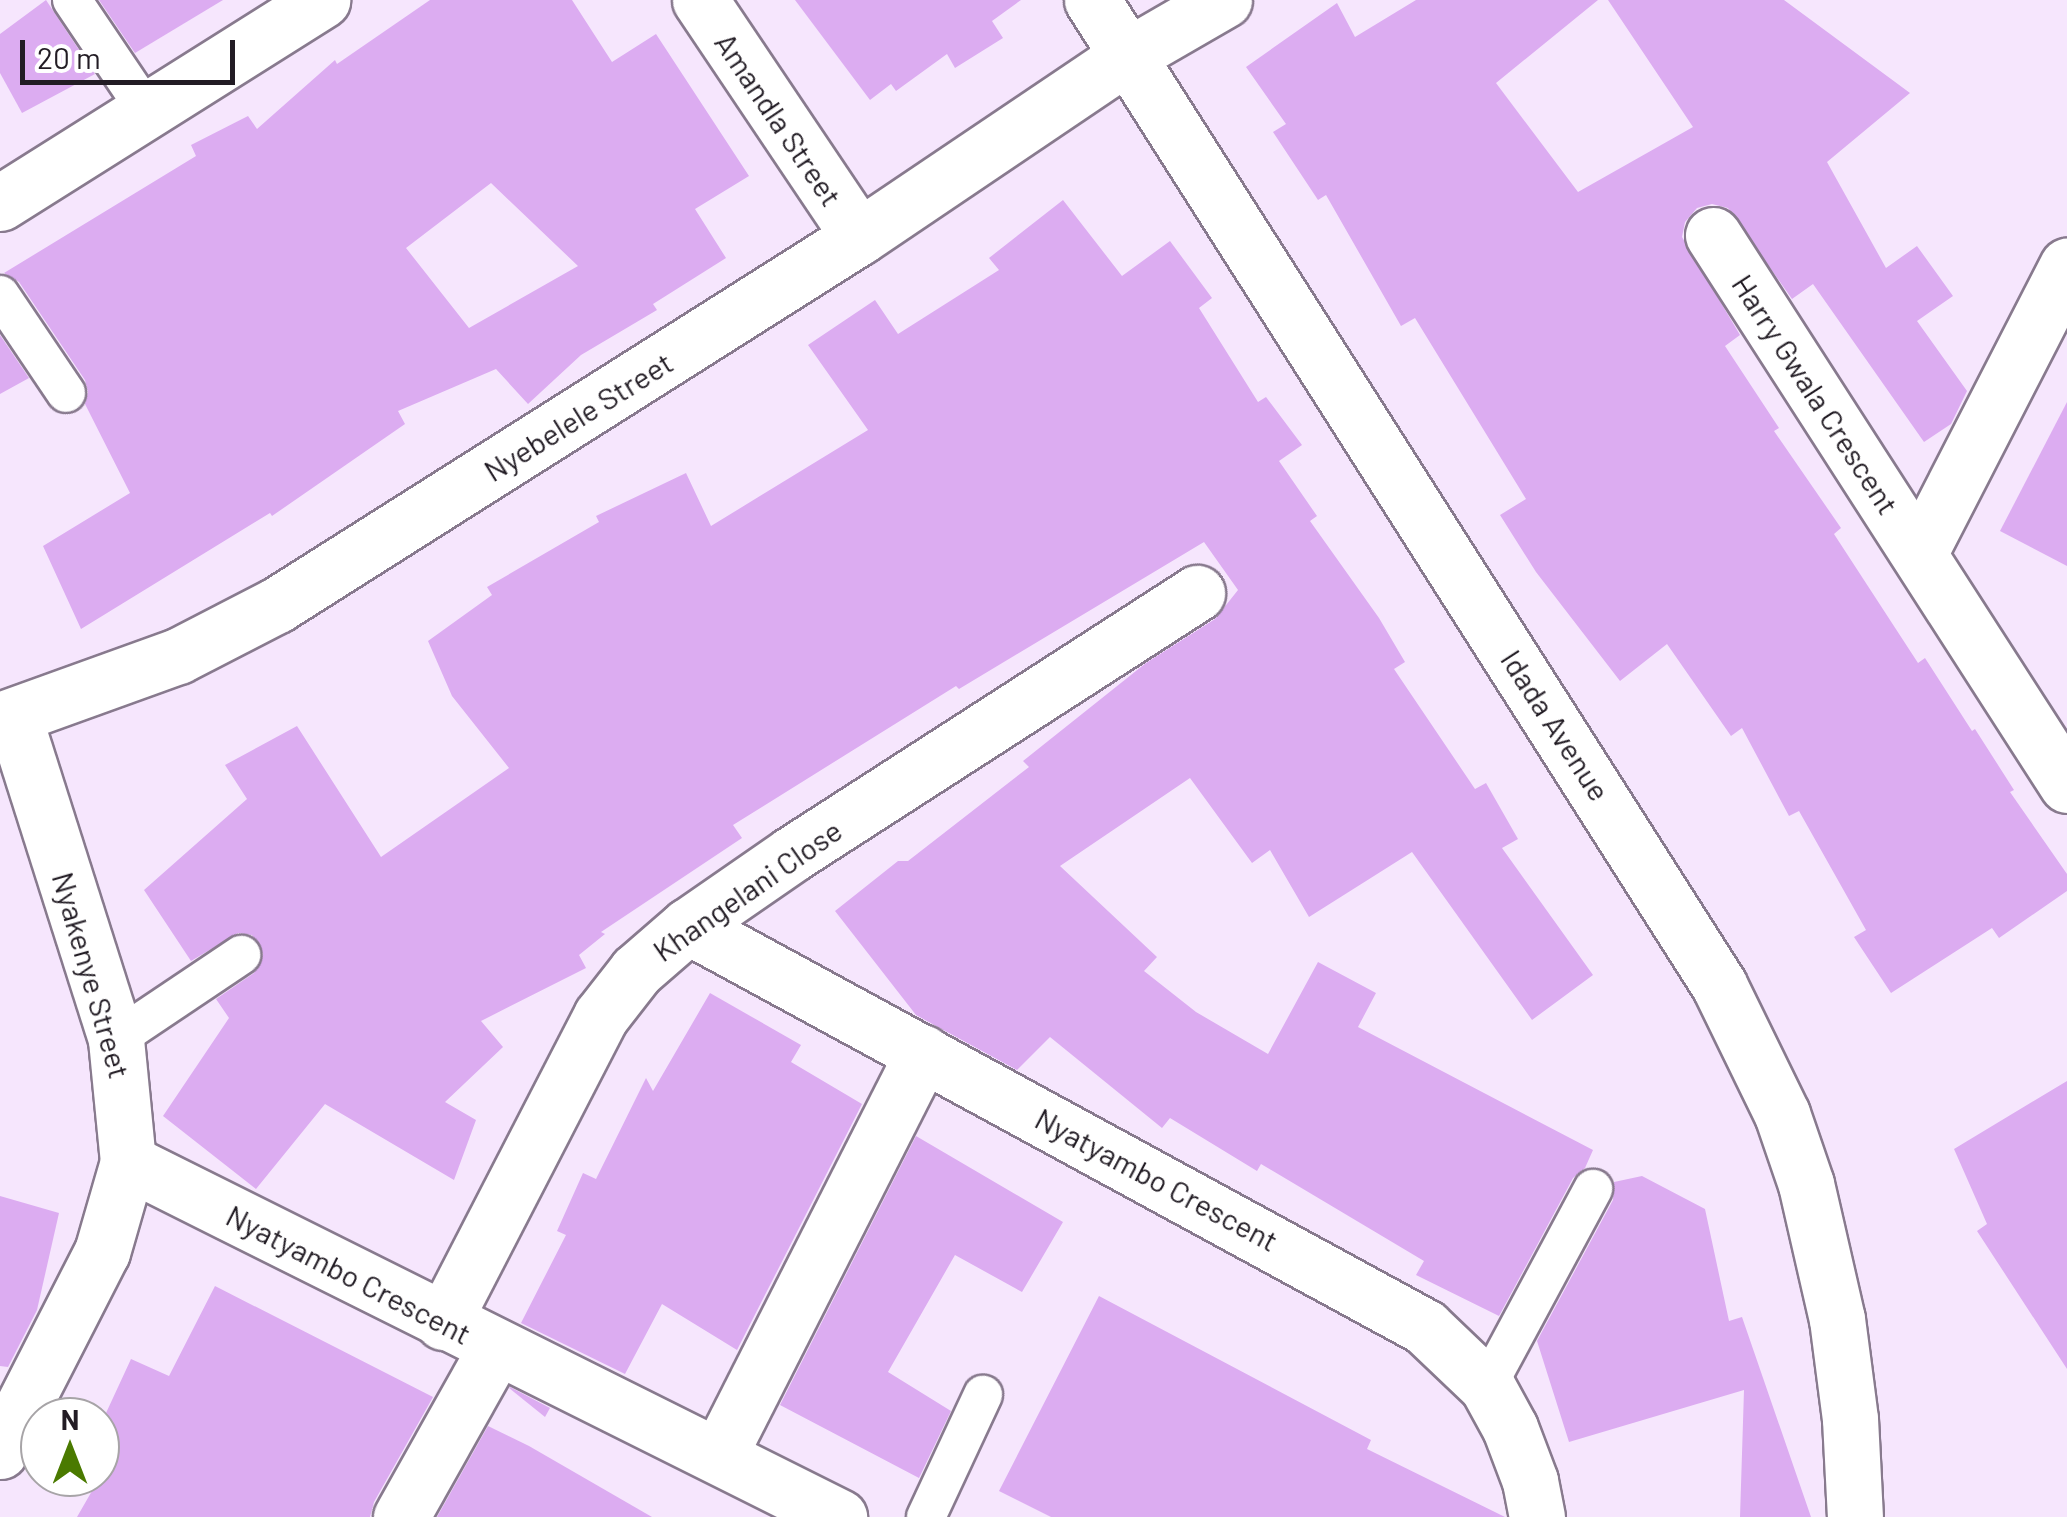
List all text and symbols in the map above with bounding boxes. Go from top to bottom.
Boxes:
scale bar [25,20,240,82]
street label: Amandla Street [708,26,850,212]
text: 20 m [37,39,101,75]
street label: Harry Gwala Crescent [1725,267,1907,521]
street label: Nyebelele Street [477,344,679,488]
street label: Idada Avenue [1494,643,1618,807]
street label: Khangelani Close [646,812,848,968]
street label: Nyakenye Street [45,868,139,1082]
street label: Nyatyambo Crescent [1029,1100,1285,1258]
street label: Nyatyambo Crescent [221,1197,477,1351]
north arrow [20,1397,120,1497]
text: N [61,1402,79,1436]

